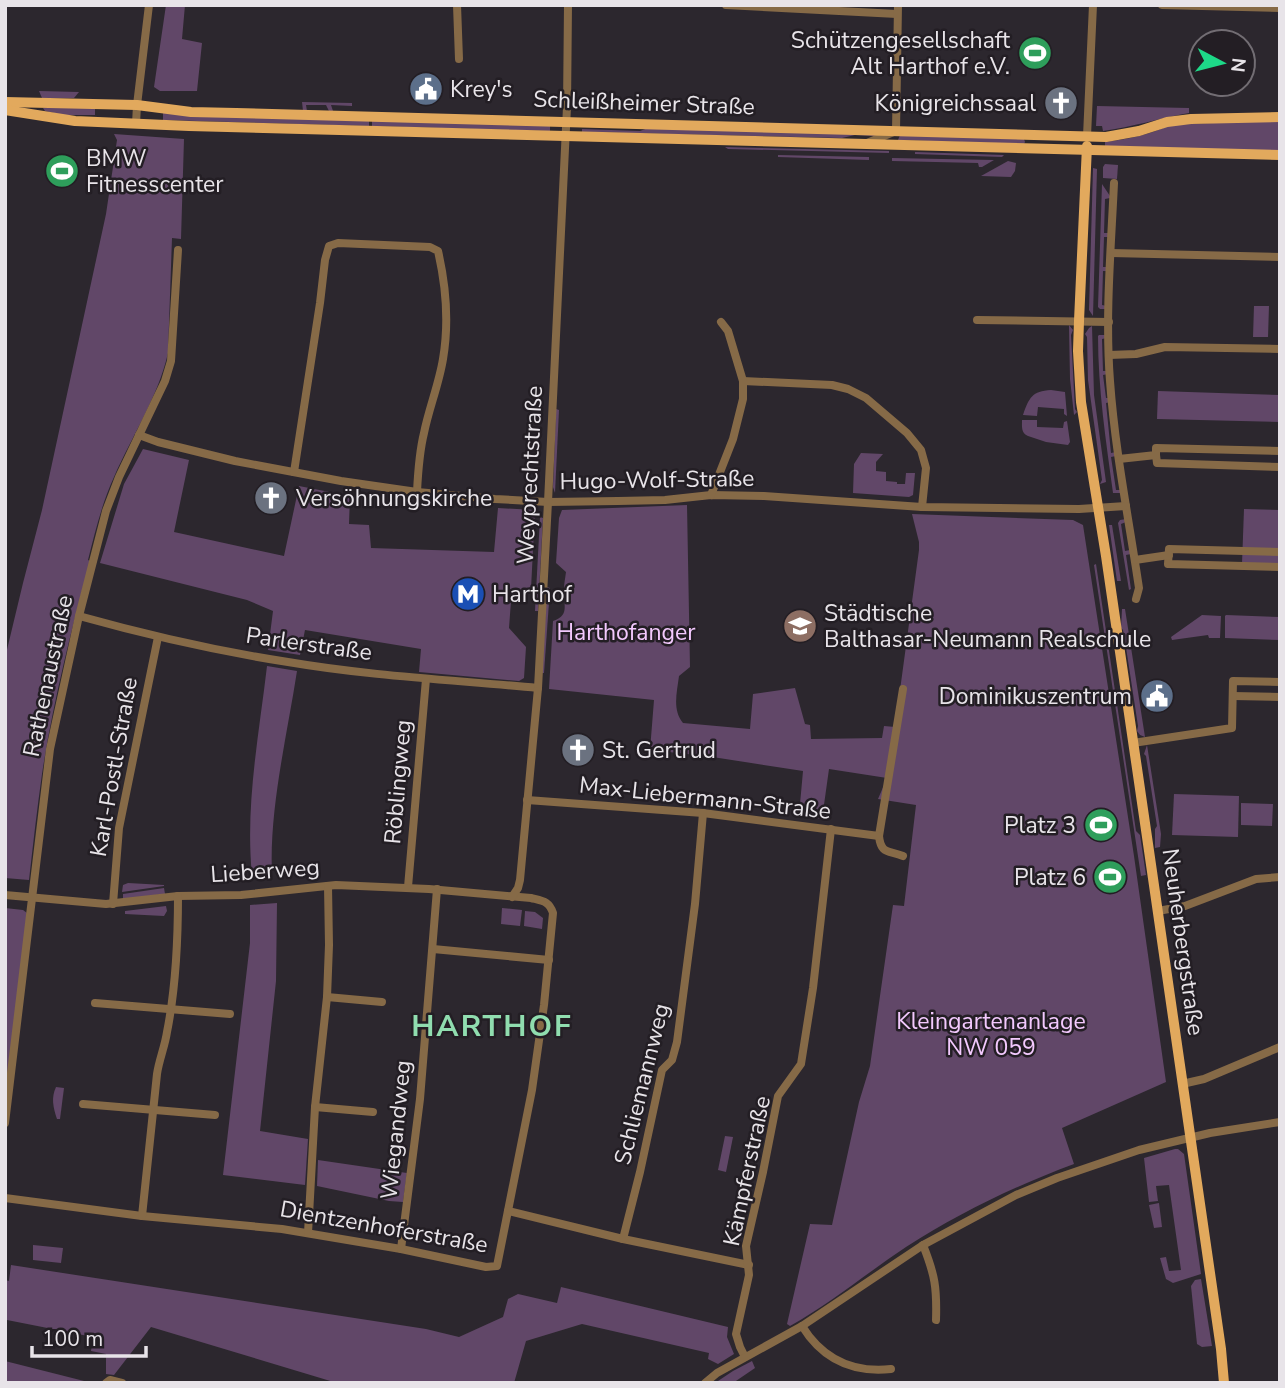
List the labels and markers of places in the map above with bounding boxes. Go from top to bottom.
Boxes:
place label: Schützengesellschaft Alt Harthof e.V. [791,25,1011,82]
sports icon: Schützengesellschaft Alt Harthof e.V. [1016,34,1054,72]
public building icon: Krey's [407,70,445,108]
place label: Krey's [450,74,513,105]
church icon: Königreichssaal [1042,84,1080,122]
place label: Königreichssaal [875,88,1036,119]
place label: BMW Fitnesscenter [86,143,224,200]
sports icon: BMW Fitnesscenter [43,152,81,190]
church icon: Versöhnungskirche [252,479,290,517]
place label: Versöhnungskirche [295,483,492,514]
metro station icon: Harthof [449,575,487,613]
place label: Harthof [492,579,572,610]
place label: Städtische Balthasar-Neumann Realschule [824,598,1151,655]
school or university icon: Städtische Balthasar-Neumann Realschule [781,607,819,645]
public building icon: Dominikuszentrum [1138,677,1176,715]
place label: Dominikuszentrum [939,681,1132,712]
church icon: St. Gertrud [559,731,597,769]
place label: St. Gertrud [602,735,716,766]
sports icon: Platz 3 [1082,806,1120,844]
place label: Platz 3 [1004,810,1076,841]
sports icon: Platz 6 [1091,858,1129,896]
place label: Platz 6 [1014,862,1086,893]

